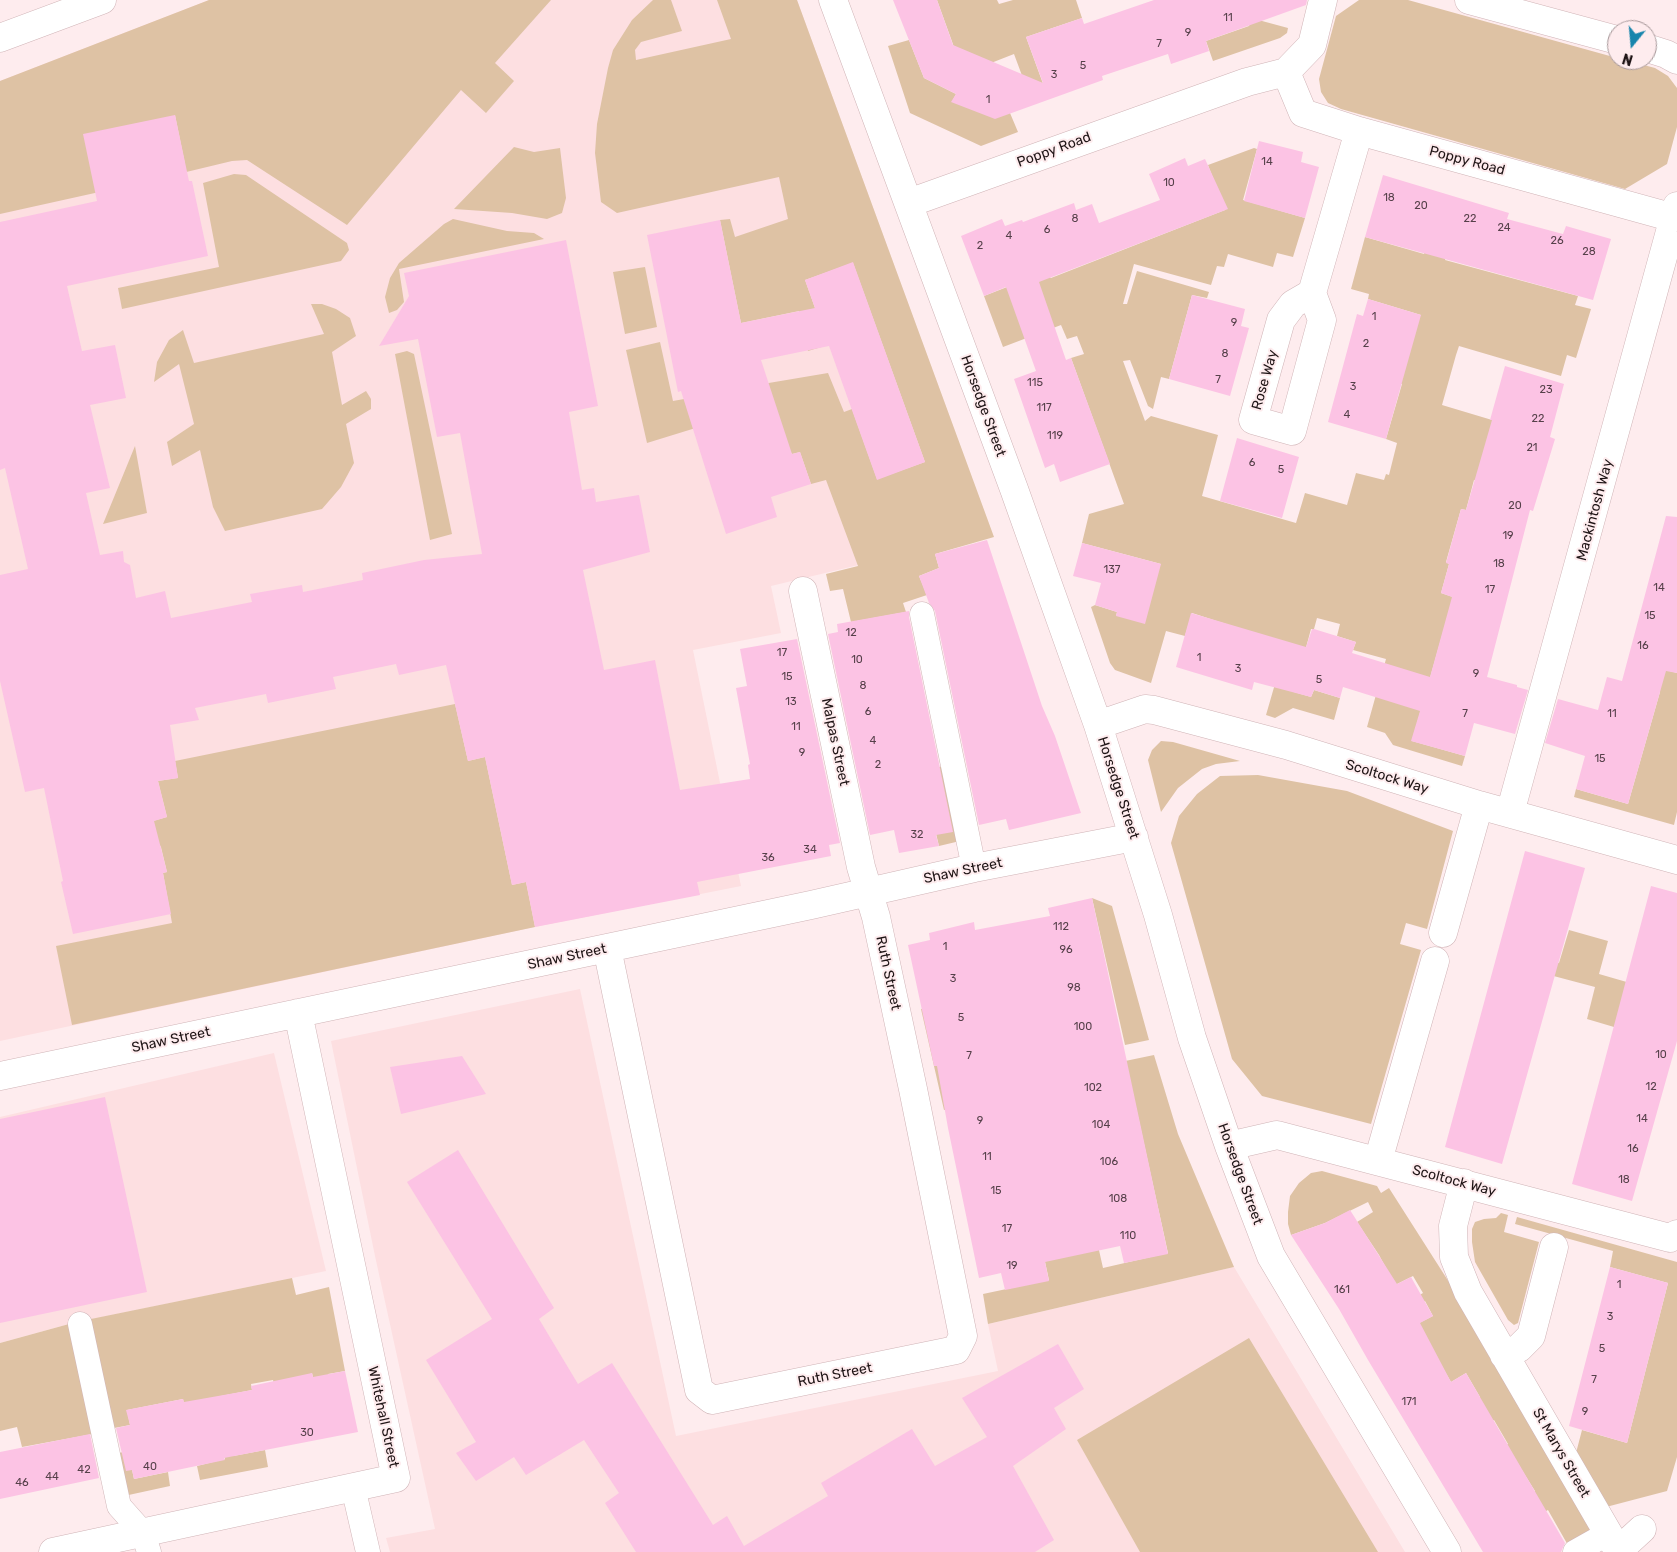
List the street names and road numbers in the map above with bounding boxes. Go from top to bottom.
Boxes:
street label: Poppy Road [1015,129,1093,171]
street label: Poppy Road [1427,143,1507,179]
street label: Rose Way [1248,348,1282,412]
street label: Horsedge Street [957,353,1009,459]
street label: Mackintosh Way [1573,457,1617,563]
street label: Malpas Street [817,697,853,787]
street label: Horsedge Street [1094,735,1142,841]
street label: Scoltock Way [1343,756,1431,798]
street label: Shaw Street [922,854,1004,888]
street label: Ruth Street [872,934,904,1012]
street label: Shaw Street [526,940,608,974]
street label: Shaw Street [130,1023,212,1057]
street label: Horsedge Street [1214,1121,1266,1227]
street label: Scoltock Way [1410,1162,1498,1200]
street label: Ruth Street [796,1360,874,1390]
street label: Whitehall Street [364,1365,402,1469]
street label: St Marys Street [1529,1405,1593,1501]

